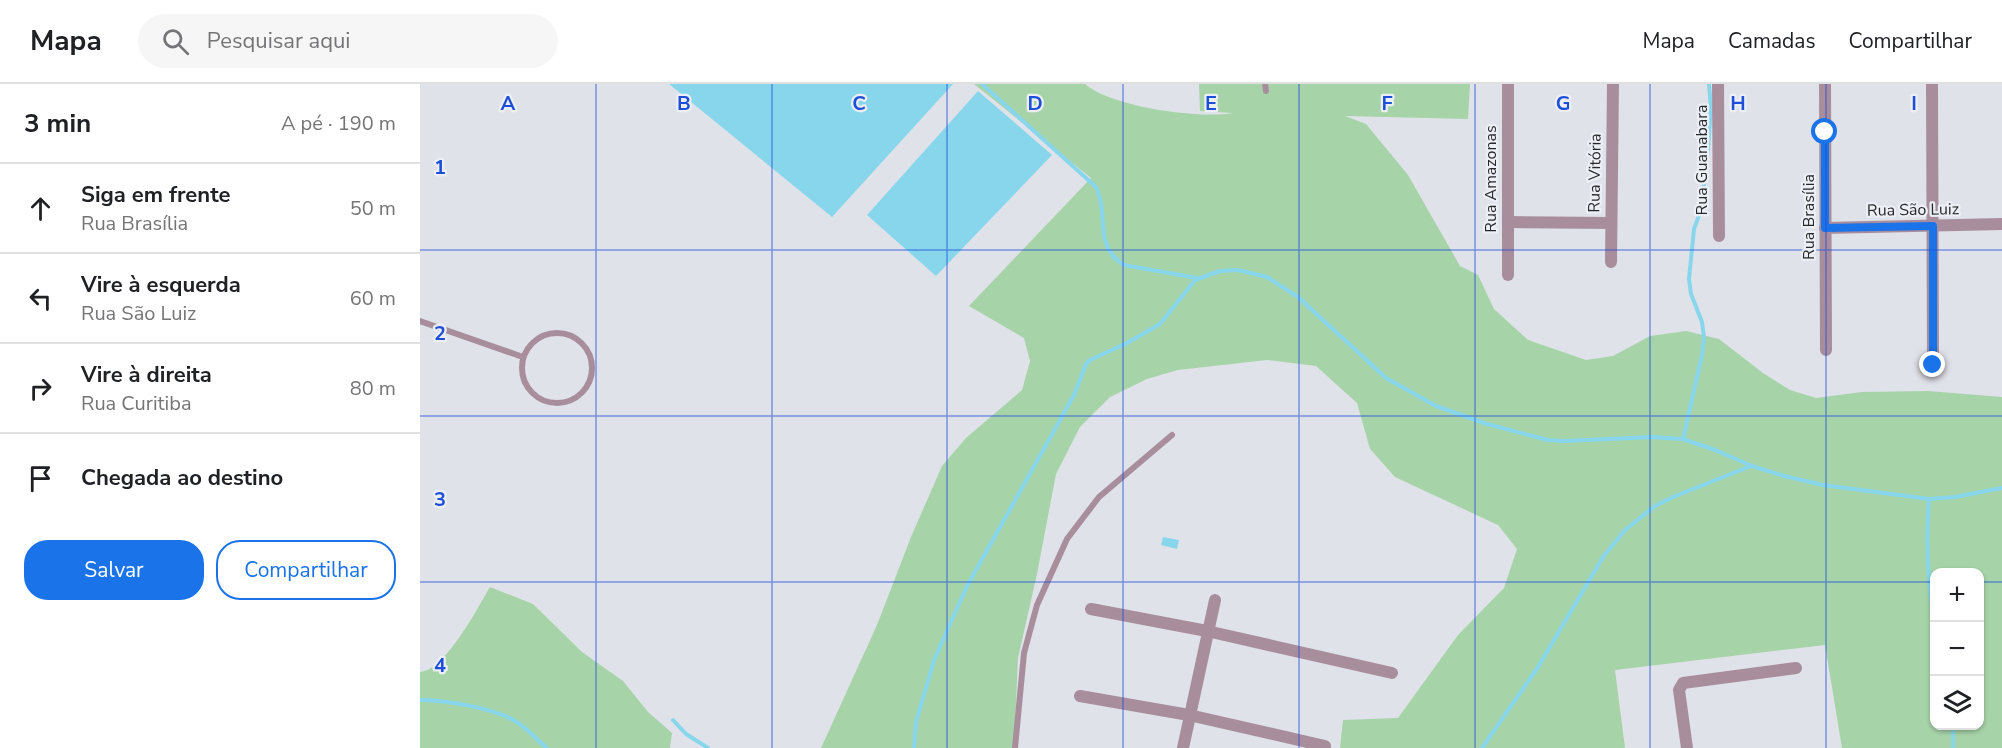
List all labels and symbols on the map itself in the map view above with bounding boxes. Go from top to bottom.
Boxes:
text: A [501,90,516,117]
text: B [677,90,691,117]
text: C [852,90,866,117]
text: D [1027,90,1043,117]
text: E [1205,90,1217,117]
text: F [1381,90,1393,117]
text: G [1556,90,1570,117]
text: H [1730,90,1746,117]
text: I [1911,90,1917,117]
street label: Rua Guanabara [1691,105,1713,215]
route start [1811,118,1837,144]
street label: Rua Amazonas [1480,125,1502,233]
street label: Rua Vitória [1583,133,1607,213]
text: 1 [434,154,446,181]
street label: Rua Brasília [1798,174,1820,260]
street label: Rua São Luiz [1867,198,1959,222]
text: 2 [434,320,446,347]
route end [1919,351,1945,377]
text: 3 [434,486,446,513]
text: 4 [434,652,446,679]

